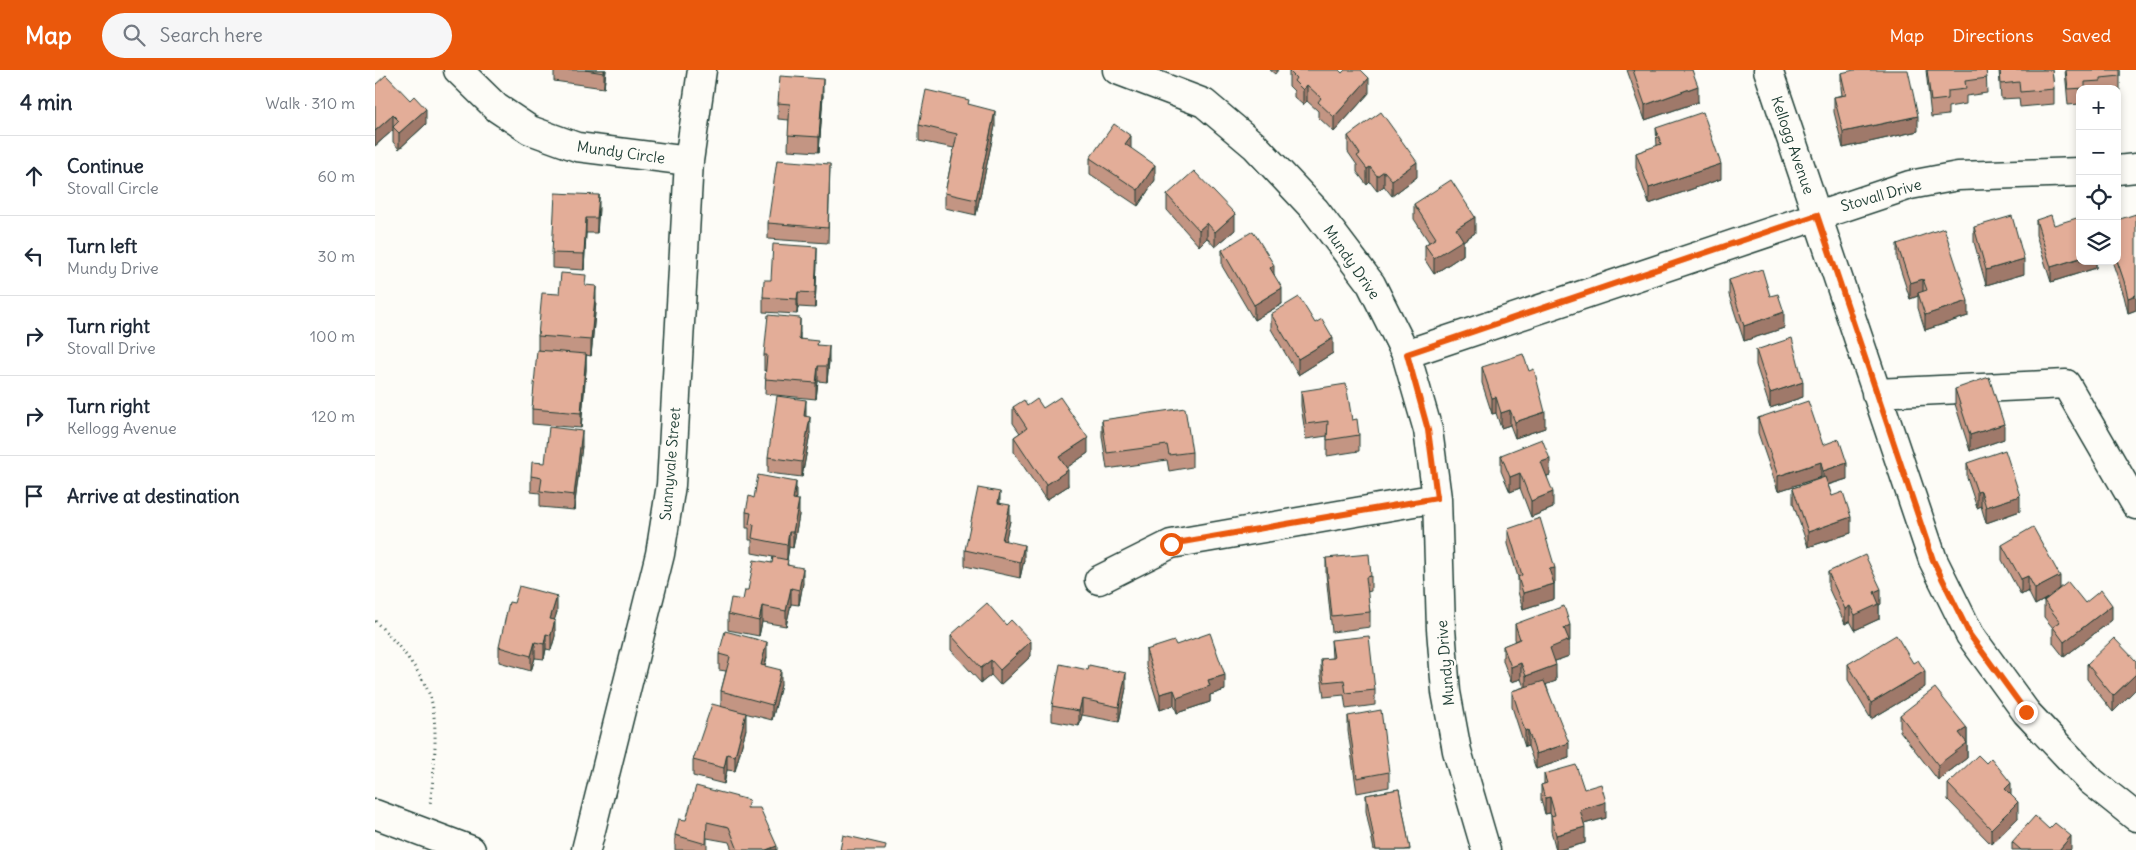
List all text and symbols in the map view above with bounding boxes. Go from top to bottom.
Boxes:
search box [102,13,452,58]
text: Map [25,20,72,50]
icon: search [120,21,148,49]
text: Search here [160,23,263,47]
text: Map [1889,24,1924,47]
text: Directions [1952,24,2034,47]
text: Saved [2062,24,2111,47]
map controls [2076,85,2121,265]
button: + [2076,85,2121,130]
text: 4 min [20,89,72,116]
text: Walk · 310 m [265,93,355,113]
street label: Kellogg Avenue [1767,93,1819,197]
button: − [2076,130,2121,175]
street label: Mundy Circle [576,136,666,168]
text: Continue [67,154,144,178]
icon: ahead [20,162,48,190]
text: 60 m [317,166,355,186]
street label: Stovall Drive [1838,174,1924,216]
button: locate [2076,175,2121,220]
text: Stovall Circle [67,178,159,198]
button: layers [2076,220,2121,265]
street label: Mundy Drive [1320,221,1384,303]
text: Turn left [67,234,137,258]
icon: left [20,242,48,270]
text: 30 m [318,246,355,266]
text: Mundy Drive [67,258,159,278]
text: Turn right [67,314,150,338]
icon: right [20,322,48,350]
text: 100 m [310,326,355,346]
text: Stovall Drive [67,338,156,358]
text: Turn right [67,394,150,418]
icon: right [20,402,48,430]
text: 120 m [312,406,355,426]
street label: Sunnyvale Street [656,407,684,521]
text: Kellogg Avenue [67,418,177,438]
icon: arrive [20,482,48,510]
text: Arrive at destination [67,484,240,508]
route start [1160,533,1183,556]
street label: Mundy Drive [1432,619,1458,707]
route end [2015,701,2038,724]

